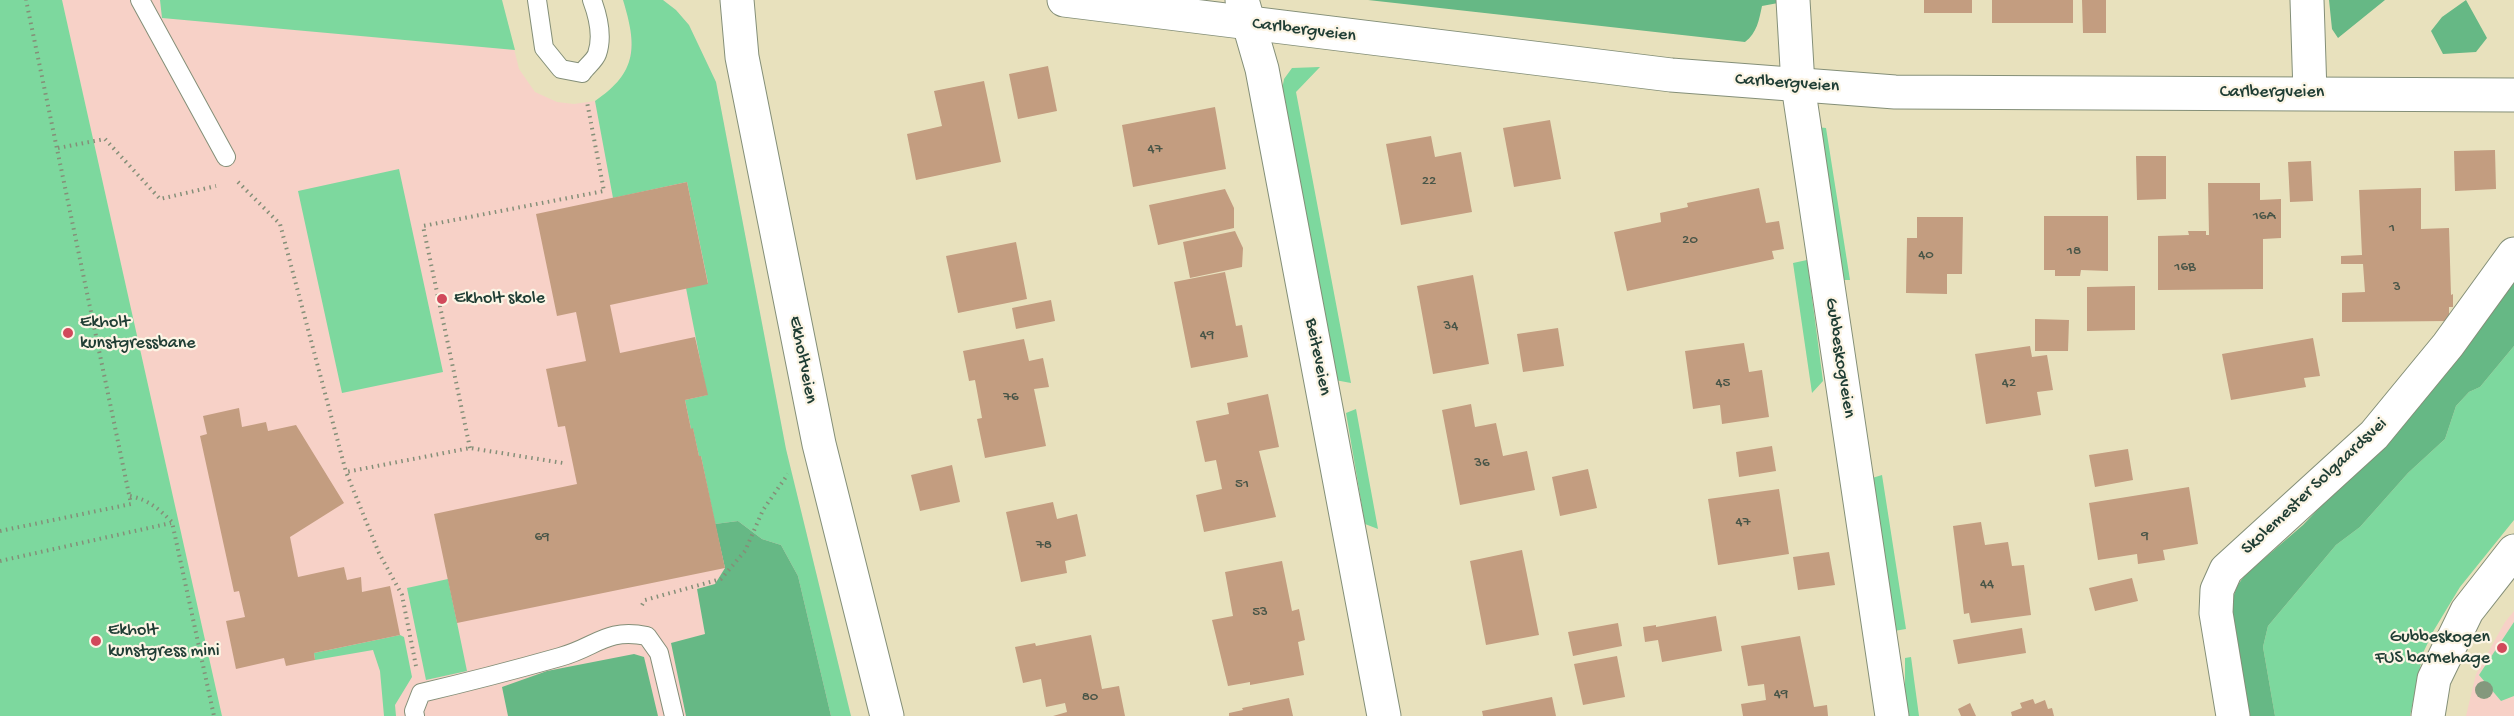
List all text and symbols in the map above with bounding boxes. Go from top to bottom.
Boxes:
street label: Carlbergveien [1251,14,1357,48]
street label: Carlbergveien [1734,70,1840,98]
street label: Carlbergveien [2220,82,2324,104]
house number: 47 [1148,141,1162,159]
house number: 22 [1422,173,1436,191]
house number: 16A [2253,208,2275,226]
house number: 1 [2389,220,2395,238]
house number: 20 [1682,232,1698,250]
house number: 18 [2067,243,2081,261]
house number: 40 [1918,247,1934,265]
house number: 16B [2174,259,2196,277]
house number: 3 [2393,279,2401,297]
place label: Ekholt skole [454,288,545,310]
marker: Ekholt skole [435,292,449,306]
street label: Gubbeskogveien [1819,296,1859,420]
place label: Ekholt kunstgressbane [80,312,195,354]
street label: Ekholtveien [783,314,821,406]
street label: Beiteveien [1299,317,1335,397]
house number: 34 [1444,318,1458,336]
marker: Ekholt kunstgressbane [61,326,75,340]
house number: 49 [1200,327,1214,345]
house number: 45 [1716,375,1730,393]
house number: 42 [2002,375,2016,393]
house number: 76 [1003,389,1019,407]
street label: Skolemester Solgaardsvei [2238,414,2392,560]
house number: 36 [1474,455,1490,473]
house number: 51 [1235,476,1249,494]
house number: 47 [1736,514,1750,532]
house number: 9 [2141,528,2149,546]
house number: 69 [534,529,550,547]
house number: 78 [1036,537,1052,555]
house number: 44 [1980,576,1994,594]
house number: 53 [1252,604,1268,622]
place label: Ekholt kunstgress mini [108,620,220,662]
place label: Gubbeskogen FUS barnehage [2375,627,2490,670]
marker: Ekholt kunstgress mini [89,634,103,648]
marker: Gubbeskogen FUS barnehage [2495,641,2509,655]
house number: 49 [1774,686,1788,704]
house number: 80 [1082,689,1098,707]

